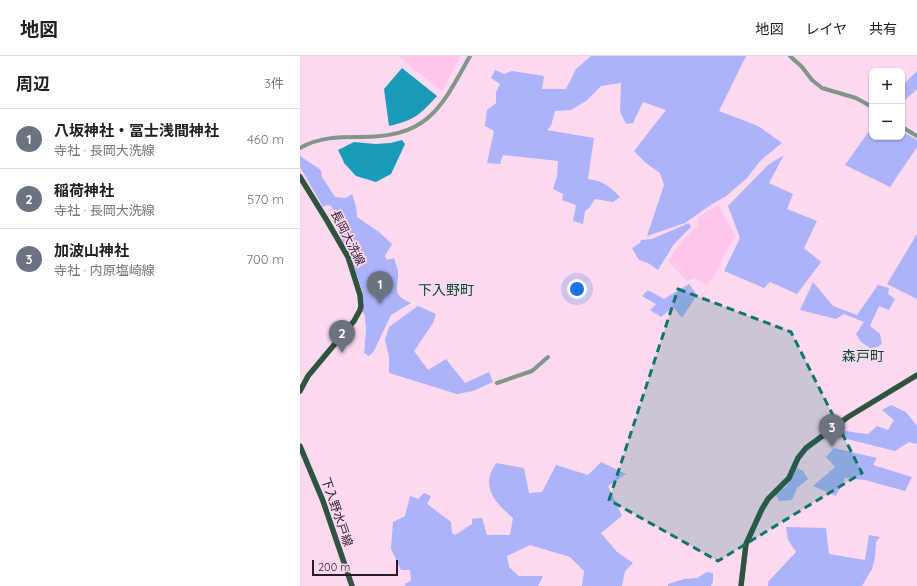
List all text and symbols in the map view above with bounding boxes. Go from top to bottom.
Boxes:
text: 地図 [20,17,58,41]
text: 地図 [755,20,783,38]
text: レイヤ [805,20,847,38]
text: 共有 [869,20,897,38]
map controls [869,68,905,140]
button: + [869,68,905,104]
text: 周辺 [16,73,50,94]
text: 3件 [264,75,284,91]
button: − [869,104,905,140]
text: 八坂神社・冨士浅間神社 [54,121,219,140]
text: 1 [26,131,32,147]
text: 460 m [247,131,284,147]
text: 寺社 · 長岡大洗線 [54,142,155,158]
text: 稲荷神社 [54,181,114,200]
text: 2 [25,191,33,207]
text: 570 m [247,191,284,207]
text: 寺社 · 長岡大洗線 [54,202,155,218]
street label: 長岡大洗線 [328,208,369,268]
text: 加波山神社 [54,241,129,260]
text: 3 [26,251,32,267]
text: 700 m [246,251,284,267]
text: 寺社 · 内原塩崎線 [54,262,155,278]
pin: 1 [367,271,393,304]
your location [567,279,587,299]
district label: 下入野町 [418,281,474,299]
pin: 2 [329,320,355,353]
district label: 森戸町 [842,347,884,365]
pin: 3 [819,414,845,447]
street label: 下入野水戸線 [319,475,356,548]
scale bar [312,558,398,577]
text: 200 m [318,560,350,574]

